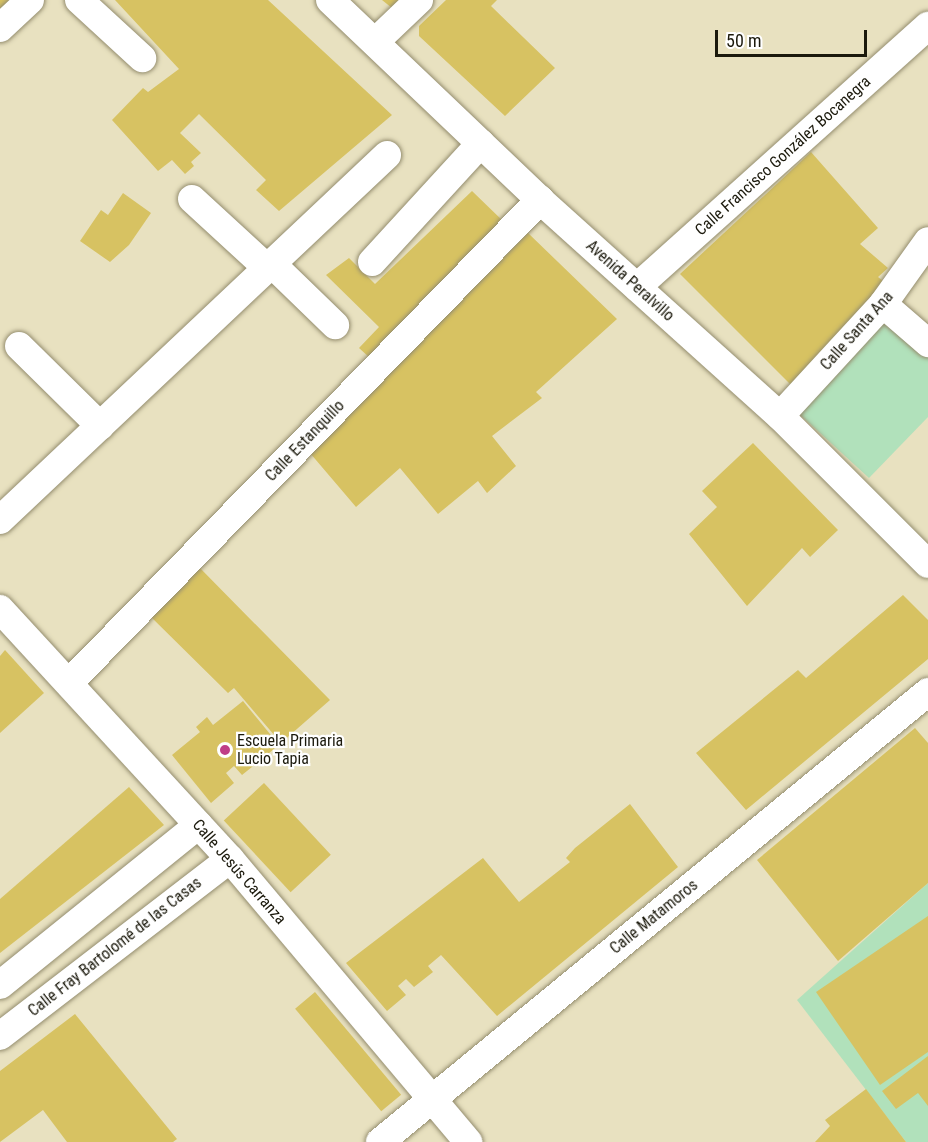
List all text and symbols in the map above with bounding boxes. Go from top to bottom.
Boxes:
scale bar [718,18,870,56]
text: 50 m [726,30,761,51]
street label: Calle Francisco González Bocanegra [691,72,875,240]
street label: Avenida Peralvillo [582,236,678,326]
street label: Calle Santa Ana [817,288,897,374]
street label: Calle Estanquillo [261,396,349,486]
place label: Escuela Primaria Lucio Tapia [237,731,343,769]
marker: Escuela Primaria Lucio Tapia [218,743,232,757]
street label: Calle Jesús Carranza [188,816,290,928]
street label: Calle Fray Bartolomé de las Casas [24,873,206,1021]
street label: Calle Matamoros [606,876,702,958]

